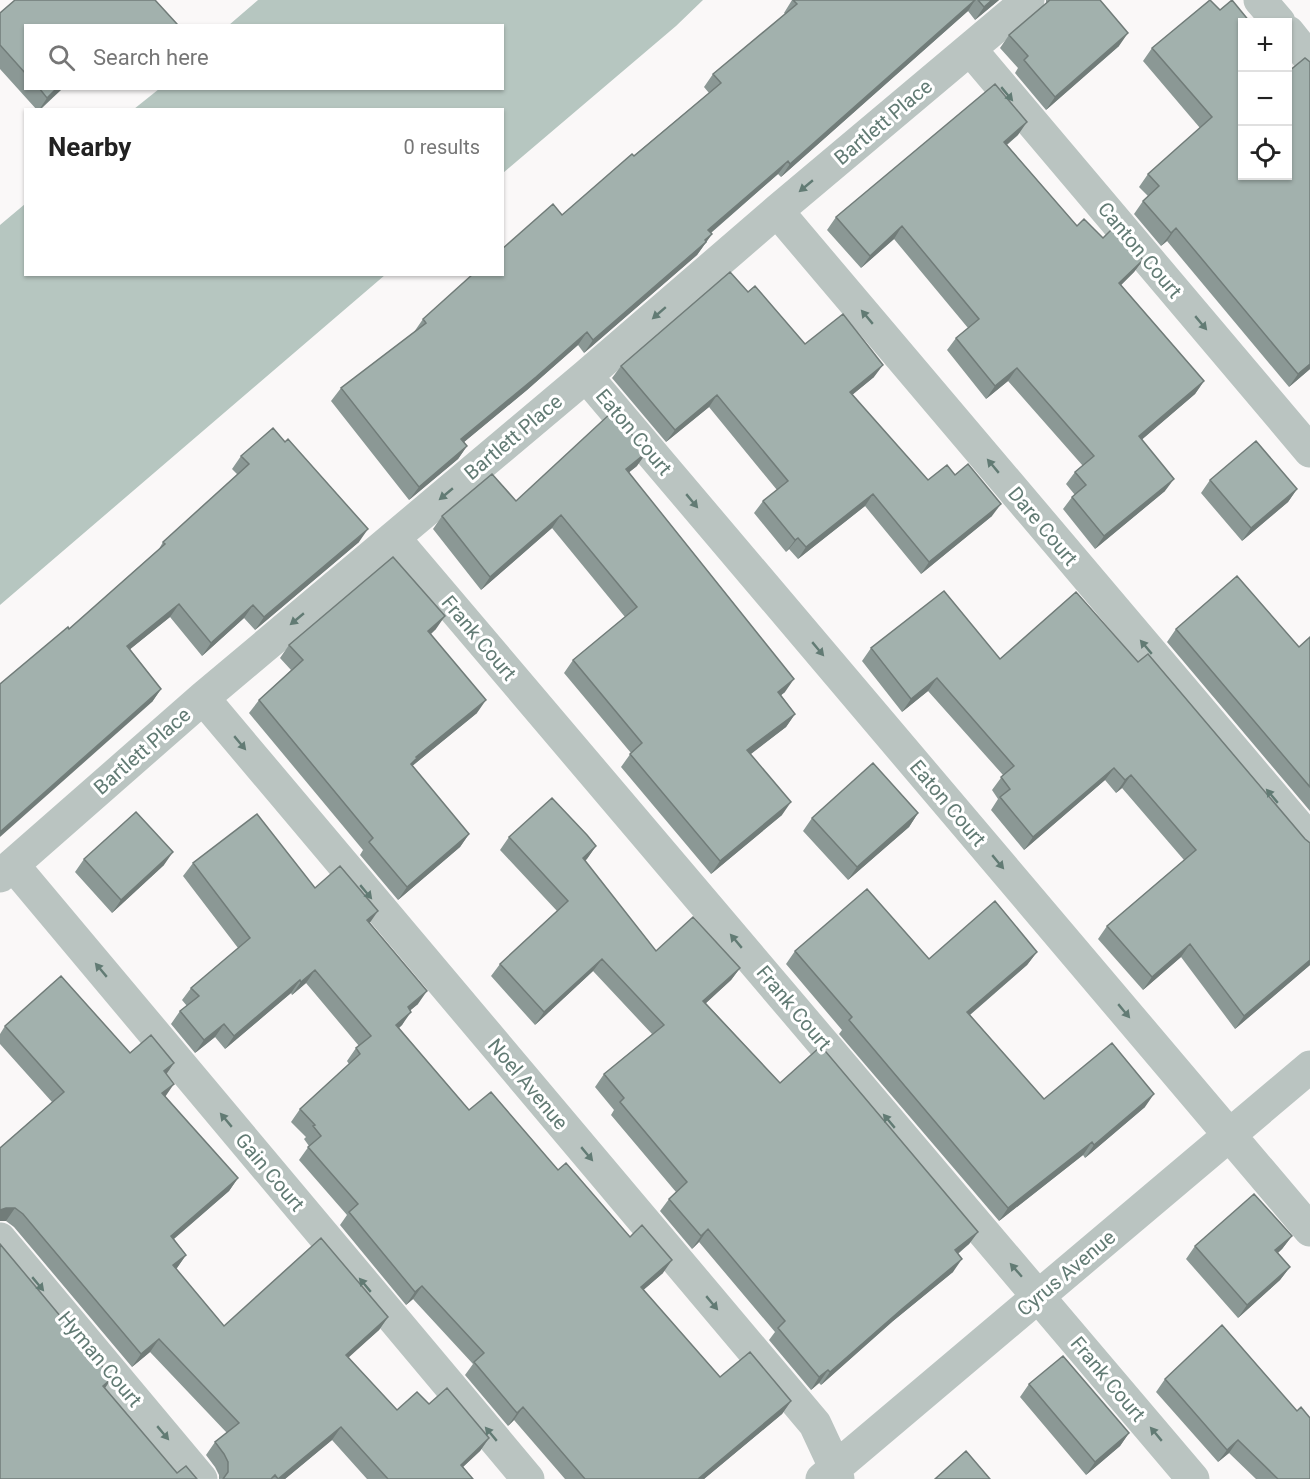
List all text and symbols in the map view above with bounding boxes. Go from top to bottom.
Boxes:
map controls [1238,18,1292,180]
button: + [1238,18,1292,72]
search box [24,24,504,90]
icon: search [45,41,78,74]
text: Search here [93,45,209,70]
button: − [1238,72,1292,126]
street label: Bartlett Place [829,74,937,170]
one-way arrow [1001,86,1014,102]
button: locate [1238,126,1292,180]
text: Nearby [48,132,131,162]
text: 0 results [404,135,480,159]
one-way arrow [799,179,814,192]
street label: Canton Court [1093,197,1187,303]
one-way arrow [652,306,667,319]
one-way arrow [861,310,874,325]
one-way arrow [1194,315,1207,330]
street label: Eaton Court [591,384,677,480]
street label: Bartlett Place [459,389,567,485]
one-way arrow [987,459,1000,474]
street label: Dare Court [1003,482,1083,570]
one-way arrow [439,487,454,500]
one-way arrow [685,493,698,508]
street label: Frank Court [437,591,521,685]
one-way arrow [289,613,305,626]
one-way arrow [1140,640,1153,655]
one-way arrow [811,641,824,656]
street label: Bartlett Place [89,703,195,799]
one-way arrow [233,735,246,750]
street label: Eaton Court [905,755,991,851]
one-way arrow [1266,789,1279,804]
one-way arrow [991,854,1004,869]
one-way arrow [359,884,372,899]
one-way arrow [730,934,743,949]
street label: Frank Court [752,961,836,1055]
one-way arrow [95,963,108,978]
one-way arrow [1118,1003,1131,1019]
street label: Noel Avenue [483,1034,573,1134]
one-way arrow [221,1112,233,1127]
one-way arrow [883,1113,896,1129]
street label: Gain Court [230,1128,310,1216]
one-way arrow [580,1146,593,1162]
street label: Cyrus Avenue [1012,1225,1120,1321]
one-way arrow [1010,1263,1023,1278]
one-way arrow [31,1276,44,1292]
one-way arrow [359,1277,372,1293]
one-way arrow [705,1295,718,1310]
street label: Hyman Court [53,1306,147,1412]
street label: Frank Court [1066,1332,1150,1426]
one-way arrow [156,1425,169,1441]
one-way arrow [484,1426,497,1442]
one-way arrow [1149,1426,1162,1442]

